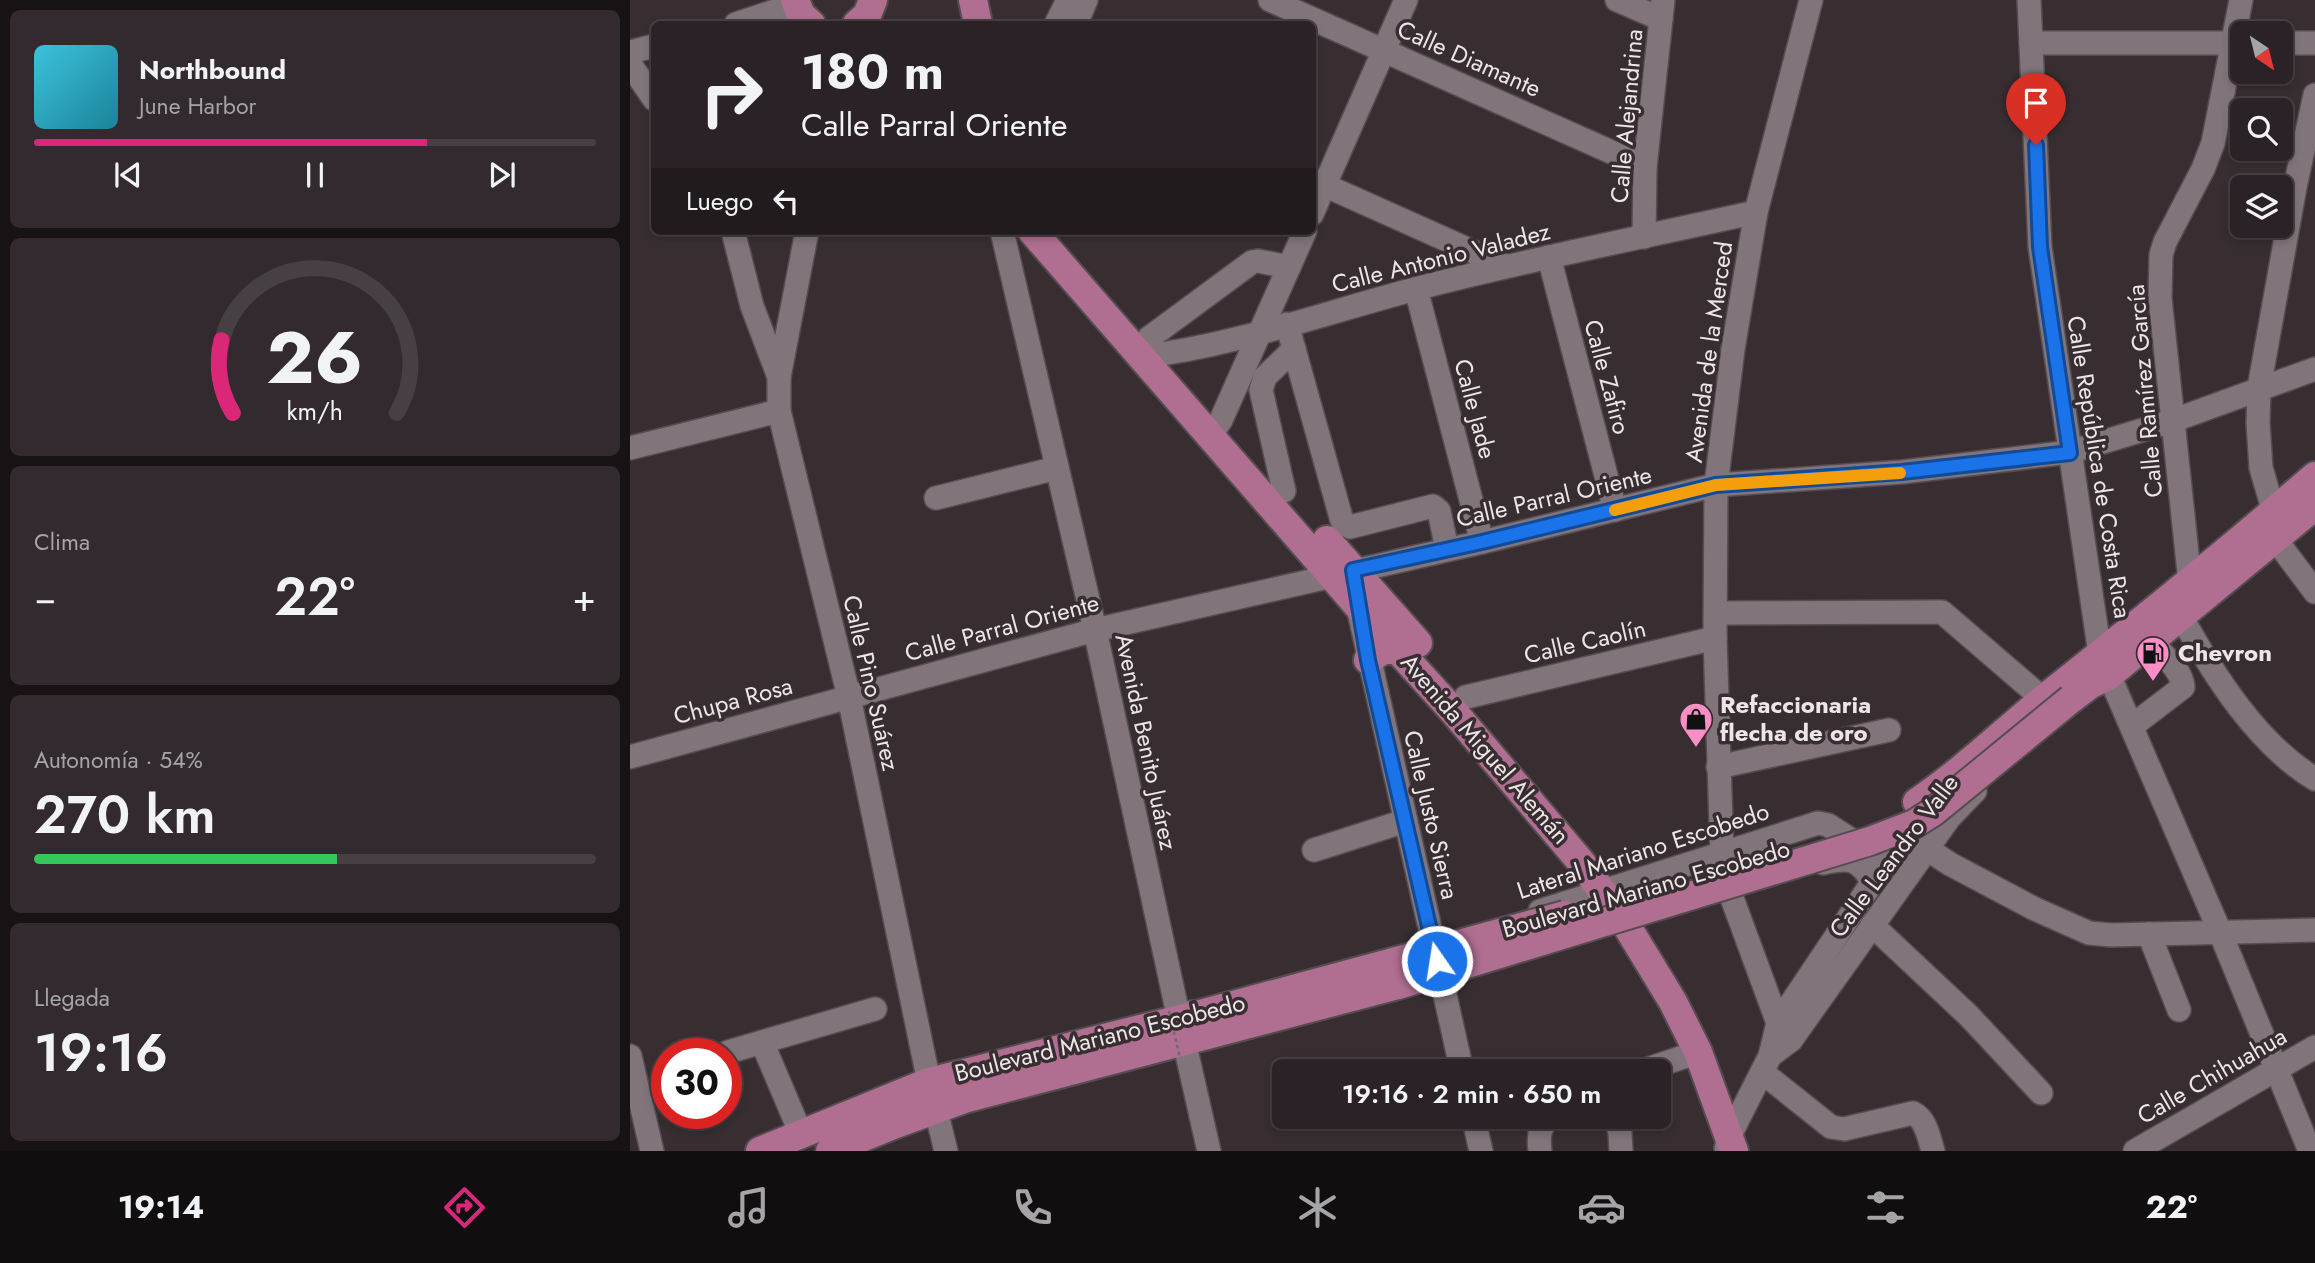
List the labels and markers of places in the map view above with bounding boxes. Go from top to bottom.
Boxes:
pin [2006,73,2066,145]
fuel station icon: Chevron [2134,634,2172,683]
place label: Chevron [2178,635,2272,670]
place label: Refaccionaria flecha de oro [1720,687,1871,750]
shop icon: Refaccionaria flecha de oro [1677,700,1715,749]

